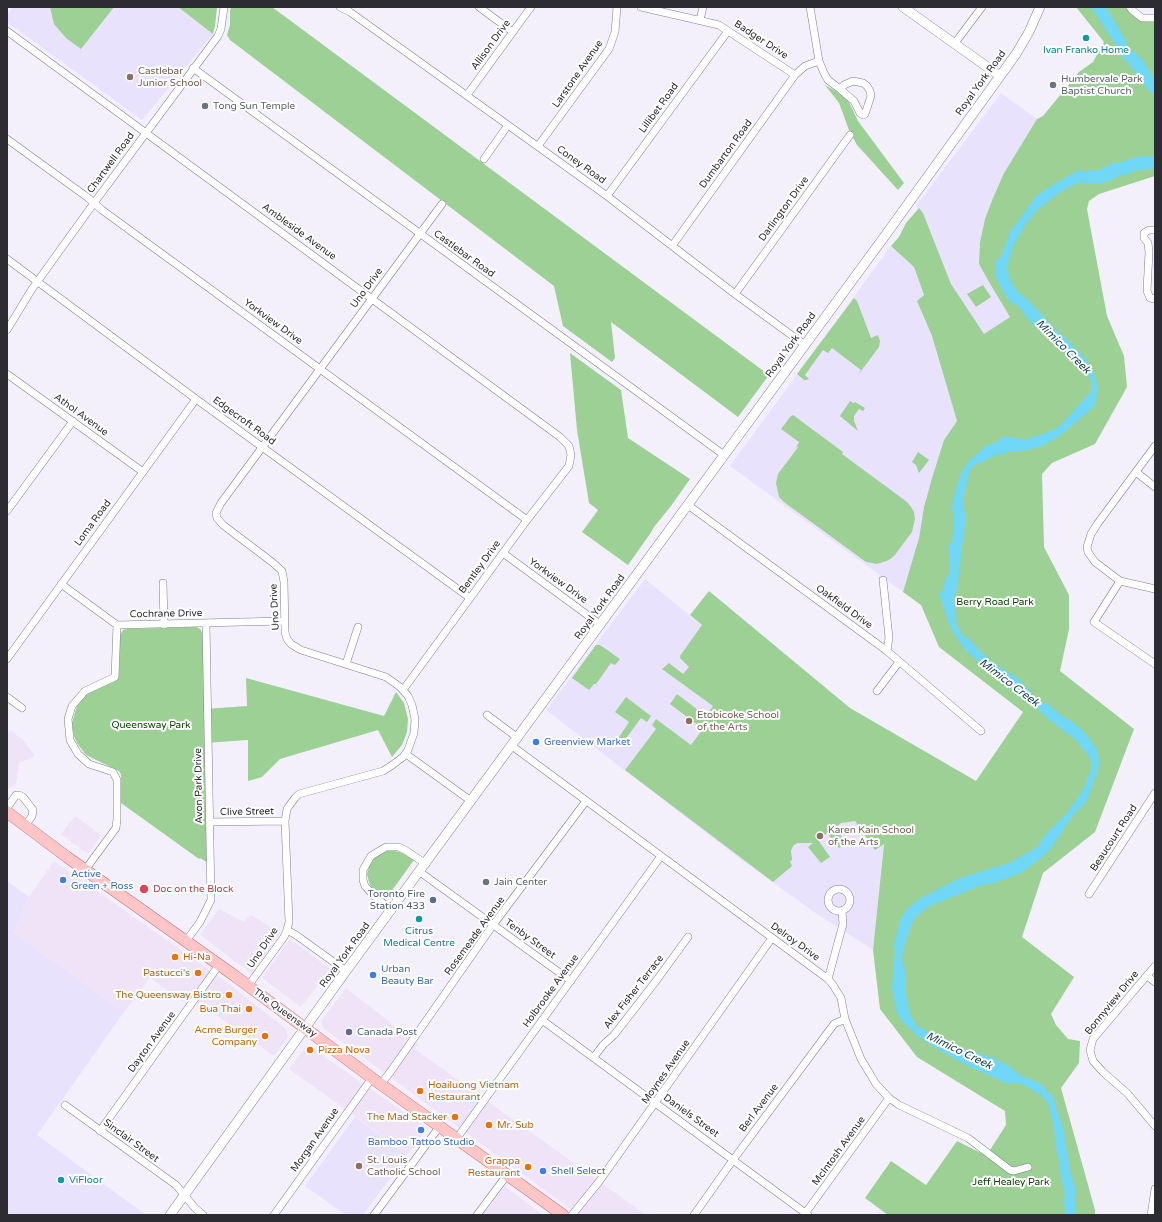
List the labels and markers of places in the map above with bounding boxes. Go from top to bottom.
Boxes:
marker: Ivan Franko Home [1081,33,1091,43]
place label: Ivan Franko Home [1043,44,1129,56]
place label: Castlebar Junior School [138,65,202,88]
marker: Castlebar Junior School [125,72,135,82]
place label: Humbervale Park Baptist Church [1061,73,1142,96]
marker: Humbervale Park Baptist Church [1048,80,1058,90]
place label: Tong Sun Temple [213,100,295,112]
marker: Tong Sun Temple [200,101,210,111]
place label: Etobicoke School of the Arts [697,709,779,732]
marker: Etobicoke School of the Arts [684,716,694,726]
place label: Greenview Market [544,736,630,748]
marker: Greenview Market [531,737,541,747]
place label: Karen Kain School of the Arts [828,824,914,848]
marker: Karen Kain School of the Arts [815,831,825,841]
place label: Active Green + Ross [71,868,133,892]
marker: Active Green + Ross [58,875,68,885]
place label: Jain Center [494,876,547,888]
marker: Jain Center [481,877,491,887]
marker: Doc on the Block [138,883,150,895]
place label: Doc on the Block [153,883,233,895]
place label: Toronto Fire Station 433 [368,888,425,912]
marker: Toronto Fire Station 433 [428,895,438,905]
marker: Citrus Medical Centre [414,914,424,924]
place label: Citrus Medical Centre [383,925,455,948]
place label: Hi-Na [183,951,211,963]
marker: Hi-Na [170,952,180,962]
place label: Urban Beauty Bar [381,963,433,986]
place label: Pastucci's [143,967,190,979]
marker: Pastucci's [193,968,203,978]
marker: Urban Beauty Bar [368,970,378,980]
place label: The Queensway Bistro [115,989,221,1001]
marker: The Queensway Bistro [224,990,234,1000]
place label: Bua Thai [200,1003,241,1015]
marker: Bua Thai [244,1004,254,1014]
place label: Acme Burger Company [194,1024,257,1048]
place label: Canada Post [357,1026,417,1038]
marker: Canada Post [344,1027,354,1037]
marker: Acme Burger Company [260,1031,270,1041]
place label: Pizza Nova [318,1044,370,1056]
marker: Pizza Nova [305,1045,315,1055]
place label: Hoailuong Vietnam Restaurant [428,1079,519,1102]
marker: Hoailuong Vietnam Restaurant [415,1086,425,1096]
place label: The Mad Stacker [367,1111,447,1123]
marker: The Mad Stacker [450,1112,460,1122]
place label: Mr. Sub [497,1119,534,1131]
marker: Mr. Sub [484,1120,494,1130]
marker: Bamboo Tattoo Studio [416,1125,426,1135]
place label: Bamboo Tattoo Studio [368,1136,474,1148]
place label: St. Louis Catholic School [367,1154,441,1178]
place label: Grappa Restaurant [468,1155,520,1178]
marker: St. Louis Catholic School [354,1161,364,1171]
marker: Grappa Restaurant [523,1162,533,1172]
place label: Shell Select [551,1165,606,1177]
marker: Shell Select [538,1166,548,1176]
place label: ViFloor [69,1174,103,1186]
marker: ViFloor [56,1175,66,1185]

